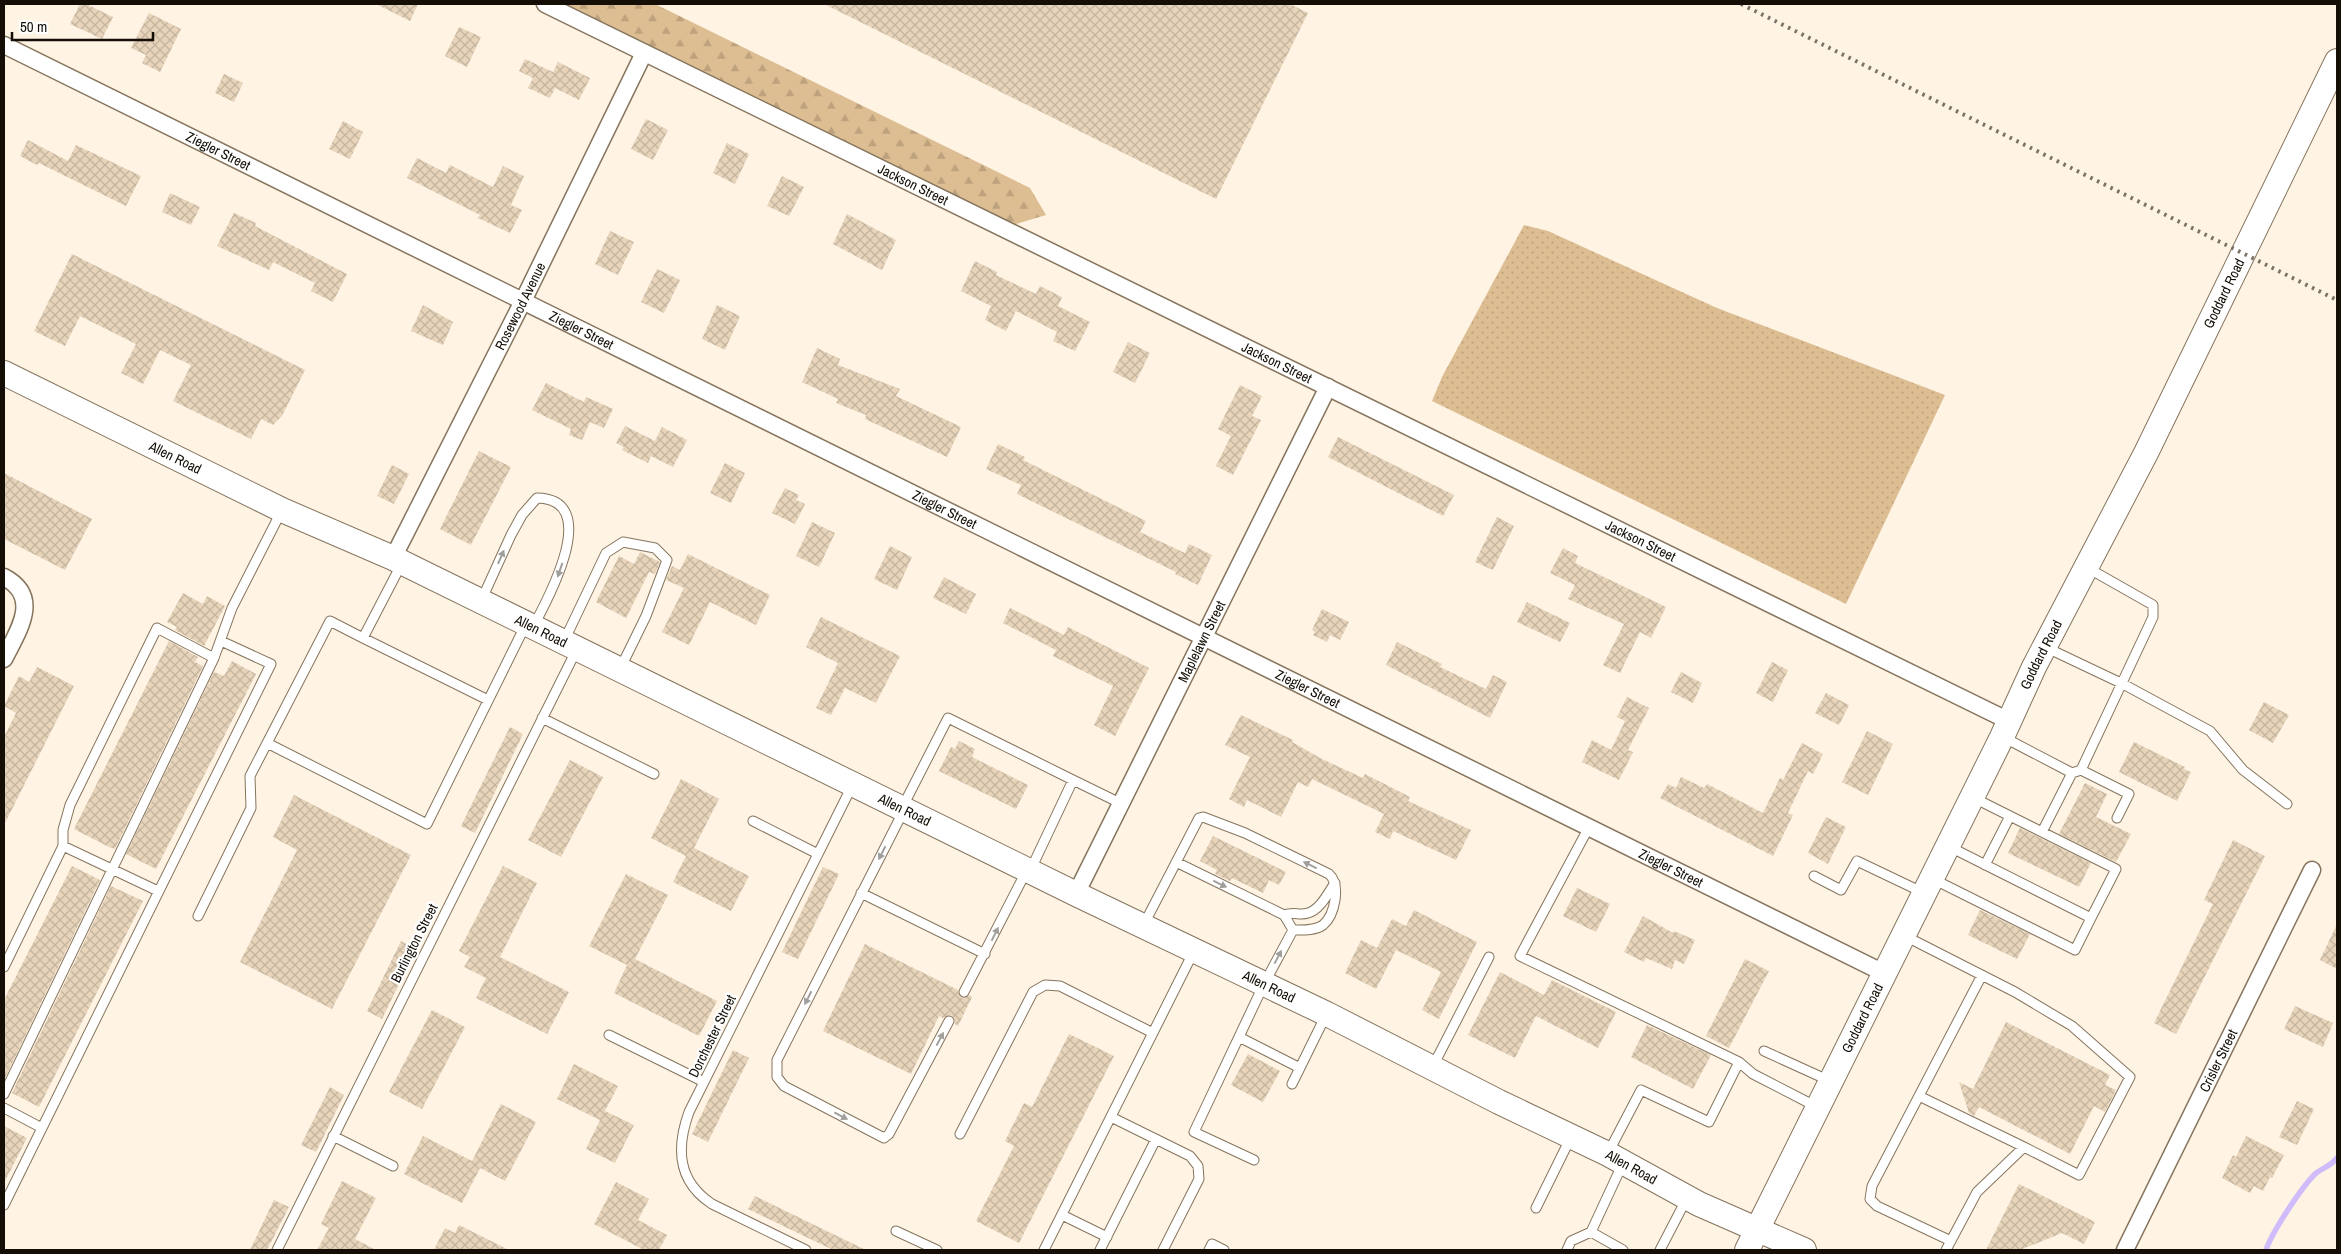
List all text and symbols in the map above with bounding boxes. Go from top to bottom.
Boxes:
scale bar [12,10,154,42]
text: 50 m [20,16,47,37]
street label: Ziegler Street [183,127,254,174]
street label: Jackson Street [875,160,951,209]
street label: Goddard Road [2199,256,2248,331]
street label: Rosewood Avenue [491,259,549,353]
street label: Ziegler Street [546,307,617,354]
street label: Jackson Street [1239,338,1315,387]
street label: Allen Road [145,436,205,478]
street label: Ziegler Street [909,486,980,533]
street label: Jackson Street [1603,516,1679,565]
one-way arrow [498,550,506,564]
one-way arrow [556,562,563,577]
street label: Maplelawn Street [1174,598,1229,685]
street label: Allen Road [511,610,570,651]
street label: Goddard Road [2016,617,2066,692]
street label: Ziegler Street [1273,665,1343,712]
street label: Allen Road [874,789,934,830]
street label: Ziegler Street [1636,844,1706,891]
one-way arrow [878,846,886,860]
one-way arrow [1303,861,1317,869]
one-way arrow [1213,880,1227,888]
street label: Burlington Street [386,901,442,985]
one-way arrow [991,927,999,941]
one-way arrow [1274,950,1282,965]
street label: Allen Road [1239,966,1298,1007]
street label: Goddard Road [1837,980,1887,1056]
one-way arrow [804,991,812,1005]
street label: Dorchester Street [684,992,740,1080]
street label: Crisler Street [2195,1026,2241,1095]
one-way arrow [935,1032,944,1046]
one-way arrow [834,1112,848,1120]
street label: Allen Road [1602,1145,1660,1188]

